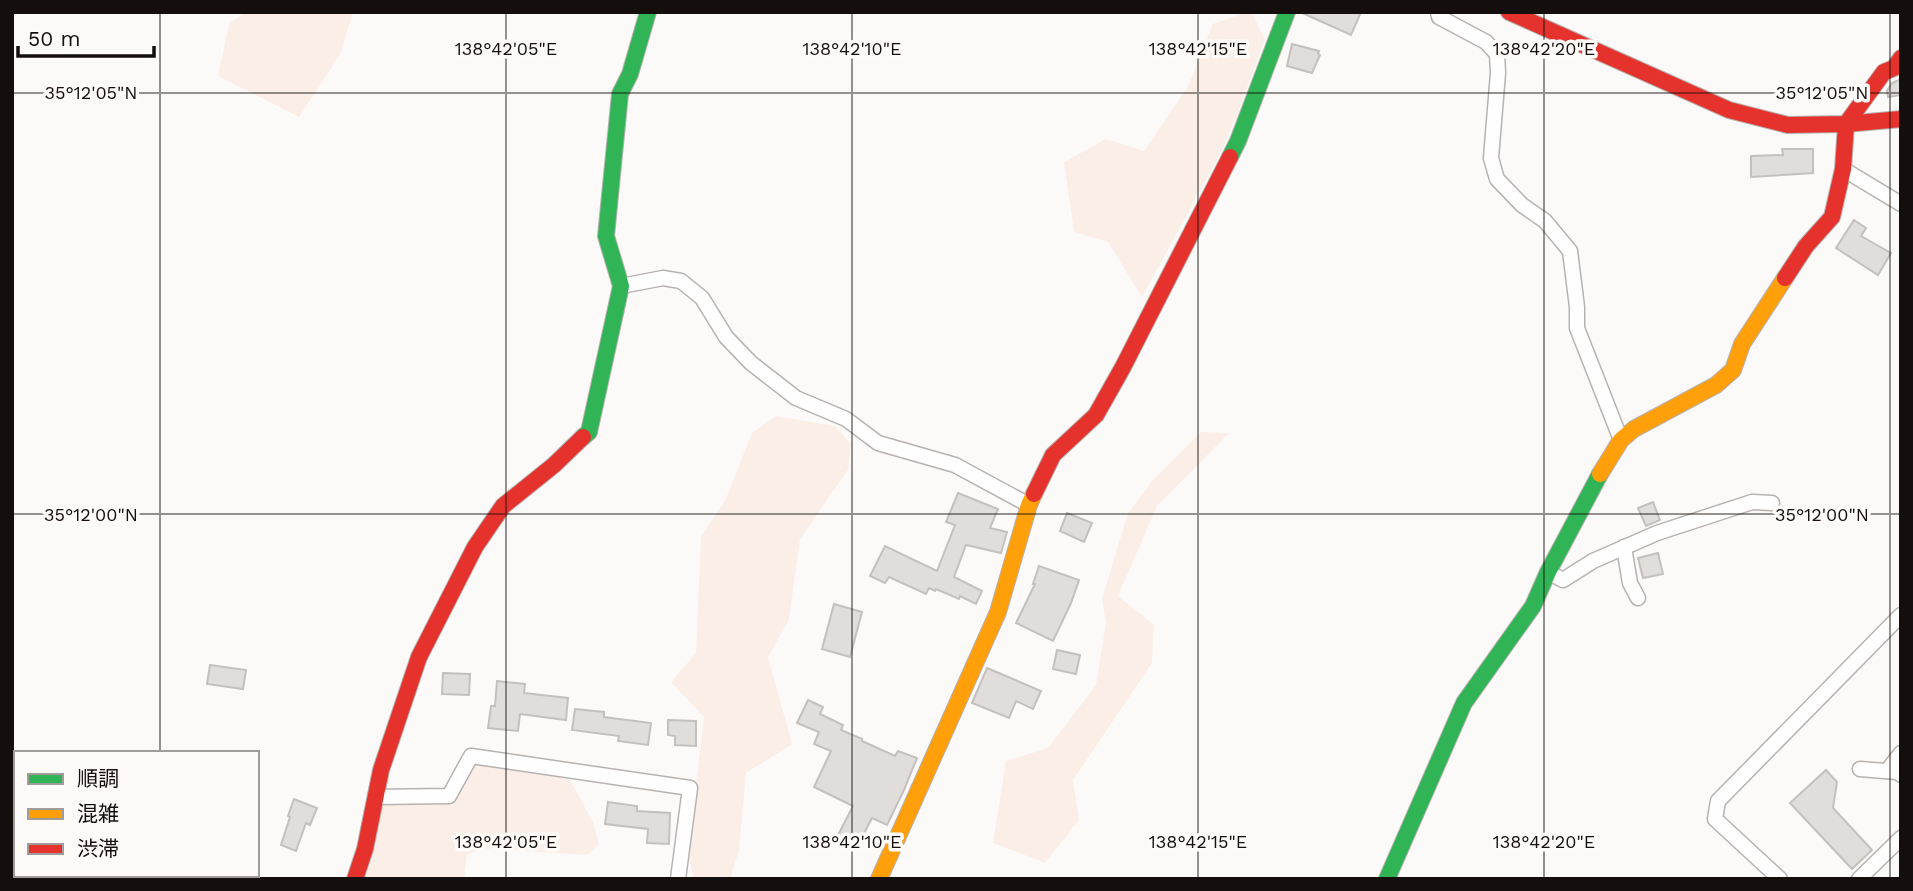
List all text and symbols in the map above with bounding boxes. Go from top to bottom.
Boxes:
scale bar [18,14,154,58]
text: 50 m [28,26,80,51]
text: 138°42'05"E [455,38,557,59]
text: 138°42'10"E [802,38,902,59]
text: 138°42'15"E [1149,38,1247,59]
text: 138°42'20"E [1493,38,1595,59]
text: 35°12'05"N [44,82,138,103]
text: 35°12'05"N [1775,82,1869,103]
text: 35°12'00"N [44,504,138,525]
text: 35°12'00"N [1775,504,1869,525]
legend [14,751,259,877]
text: 順調 [77,766,119,791]
text: 混雑 [77,801,119,826]
text: 138°42'05"E [455,831,557,852]
text: 138°42'10"E [802,831,902,852]
text: 138°42'15"E [1149,831,1247,852]
text: 138°42'20"E [1493,831,1595,852]
text: 渋滞 [77,836,119,861]

